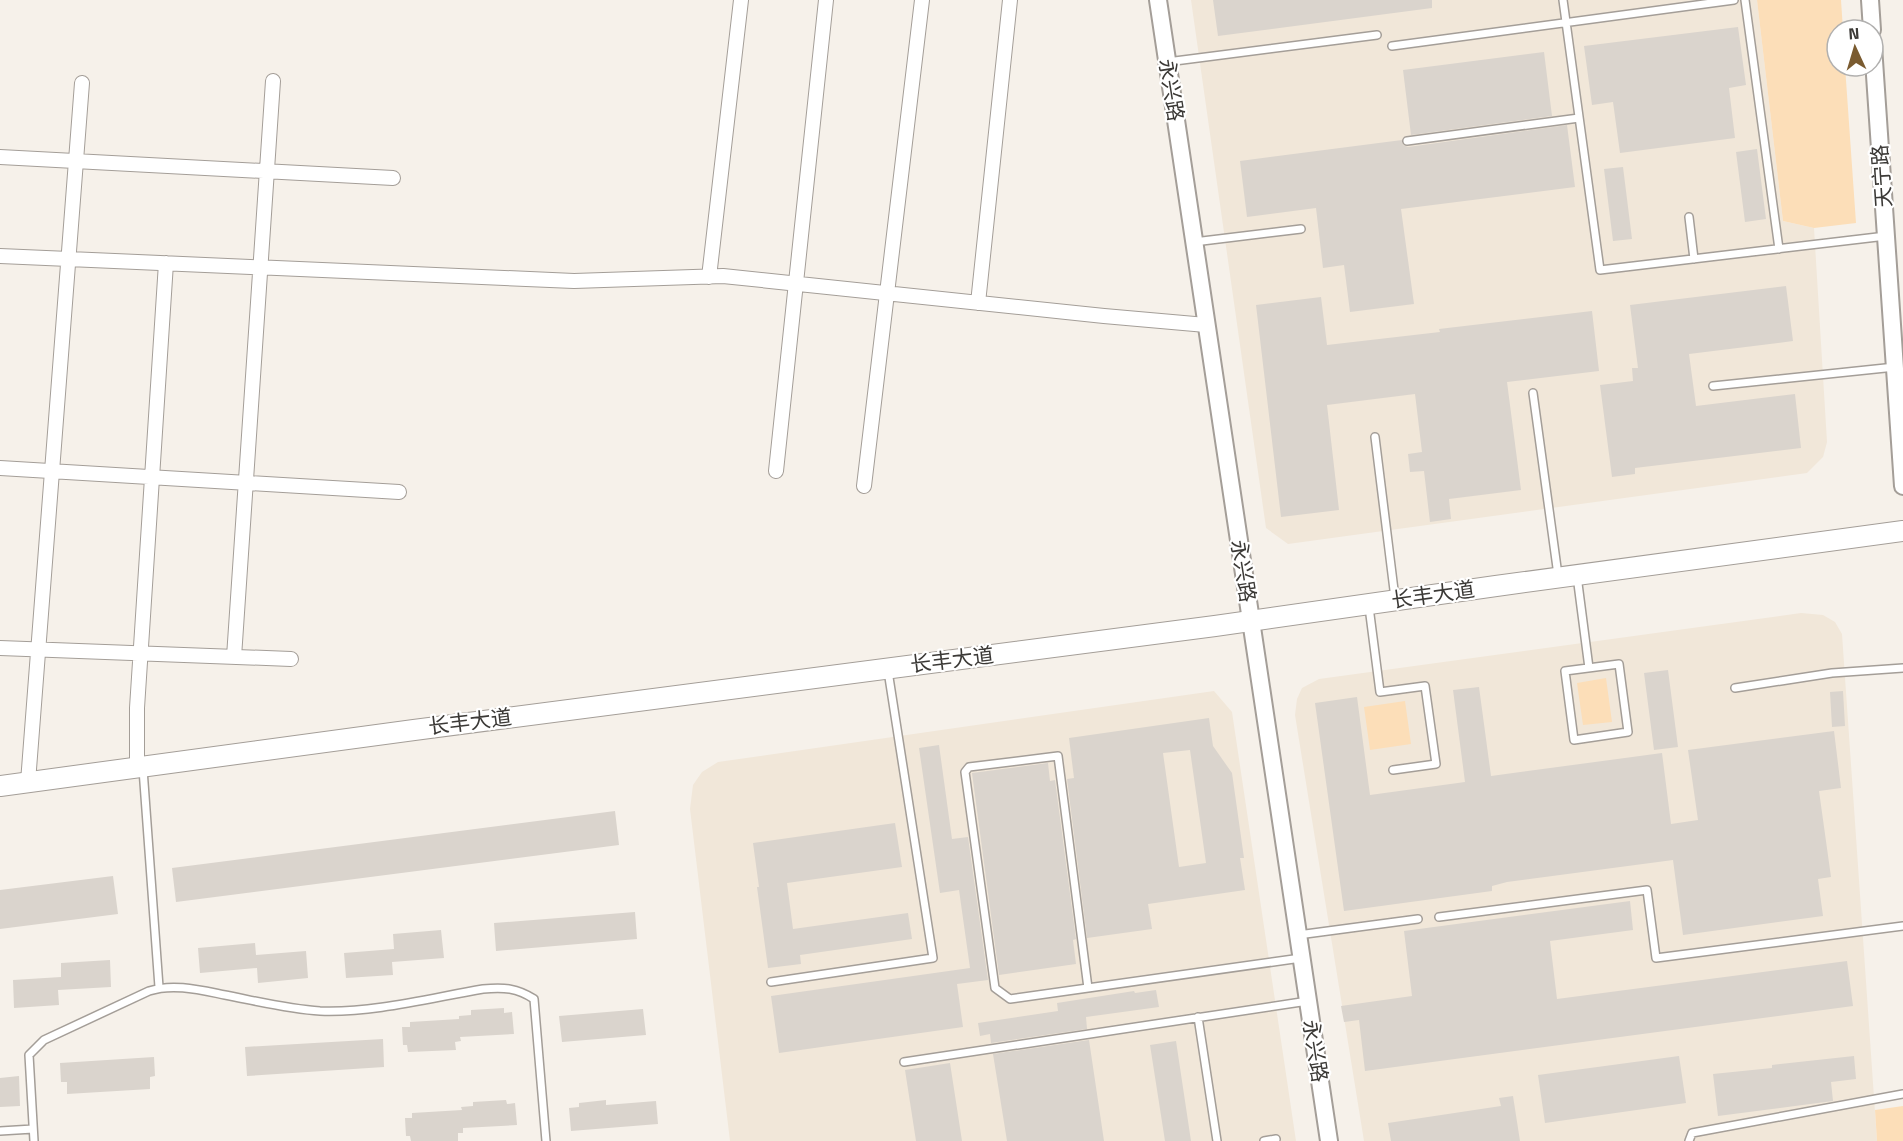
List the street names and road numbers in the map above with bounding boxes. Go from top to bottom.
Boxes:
street label: 永兴路 [1151,56,1193,123]
street label: 天宁路 [1863,144,1899,209]
street label: 永兴路 [1223,537,1265,604]
street label: 长丰大道 [1389,572,1477,616]
street label: 长丰大道 [908,638,996,680]
street label: 长丰大道 [426,700,514,742]
street label: 永兴路 [1295,1017,1337,1084]

